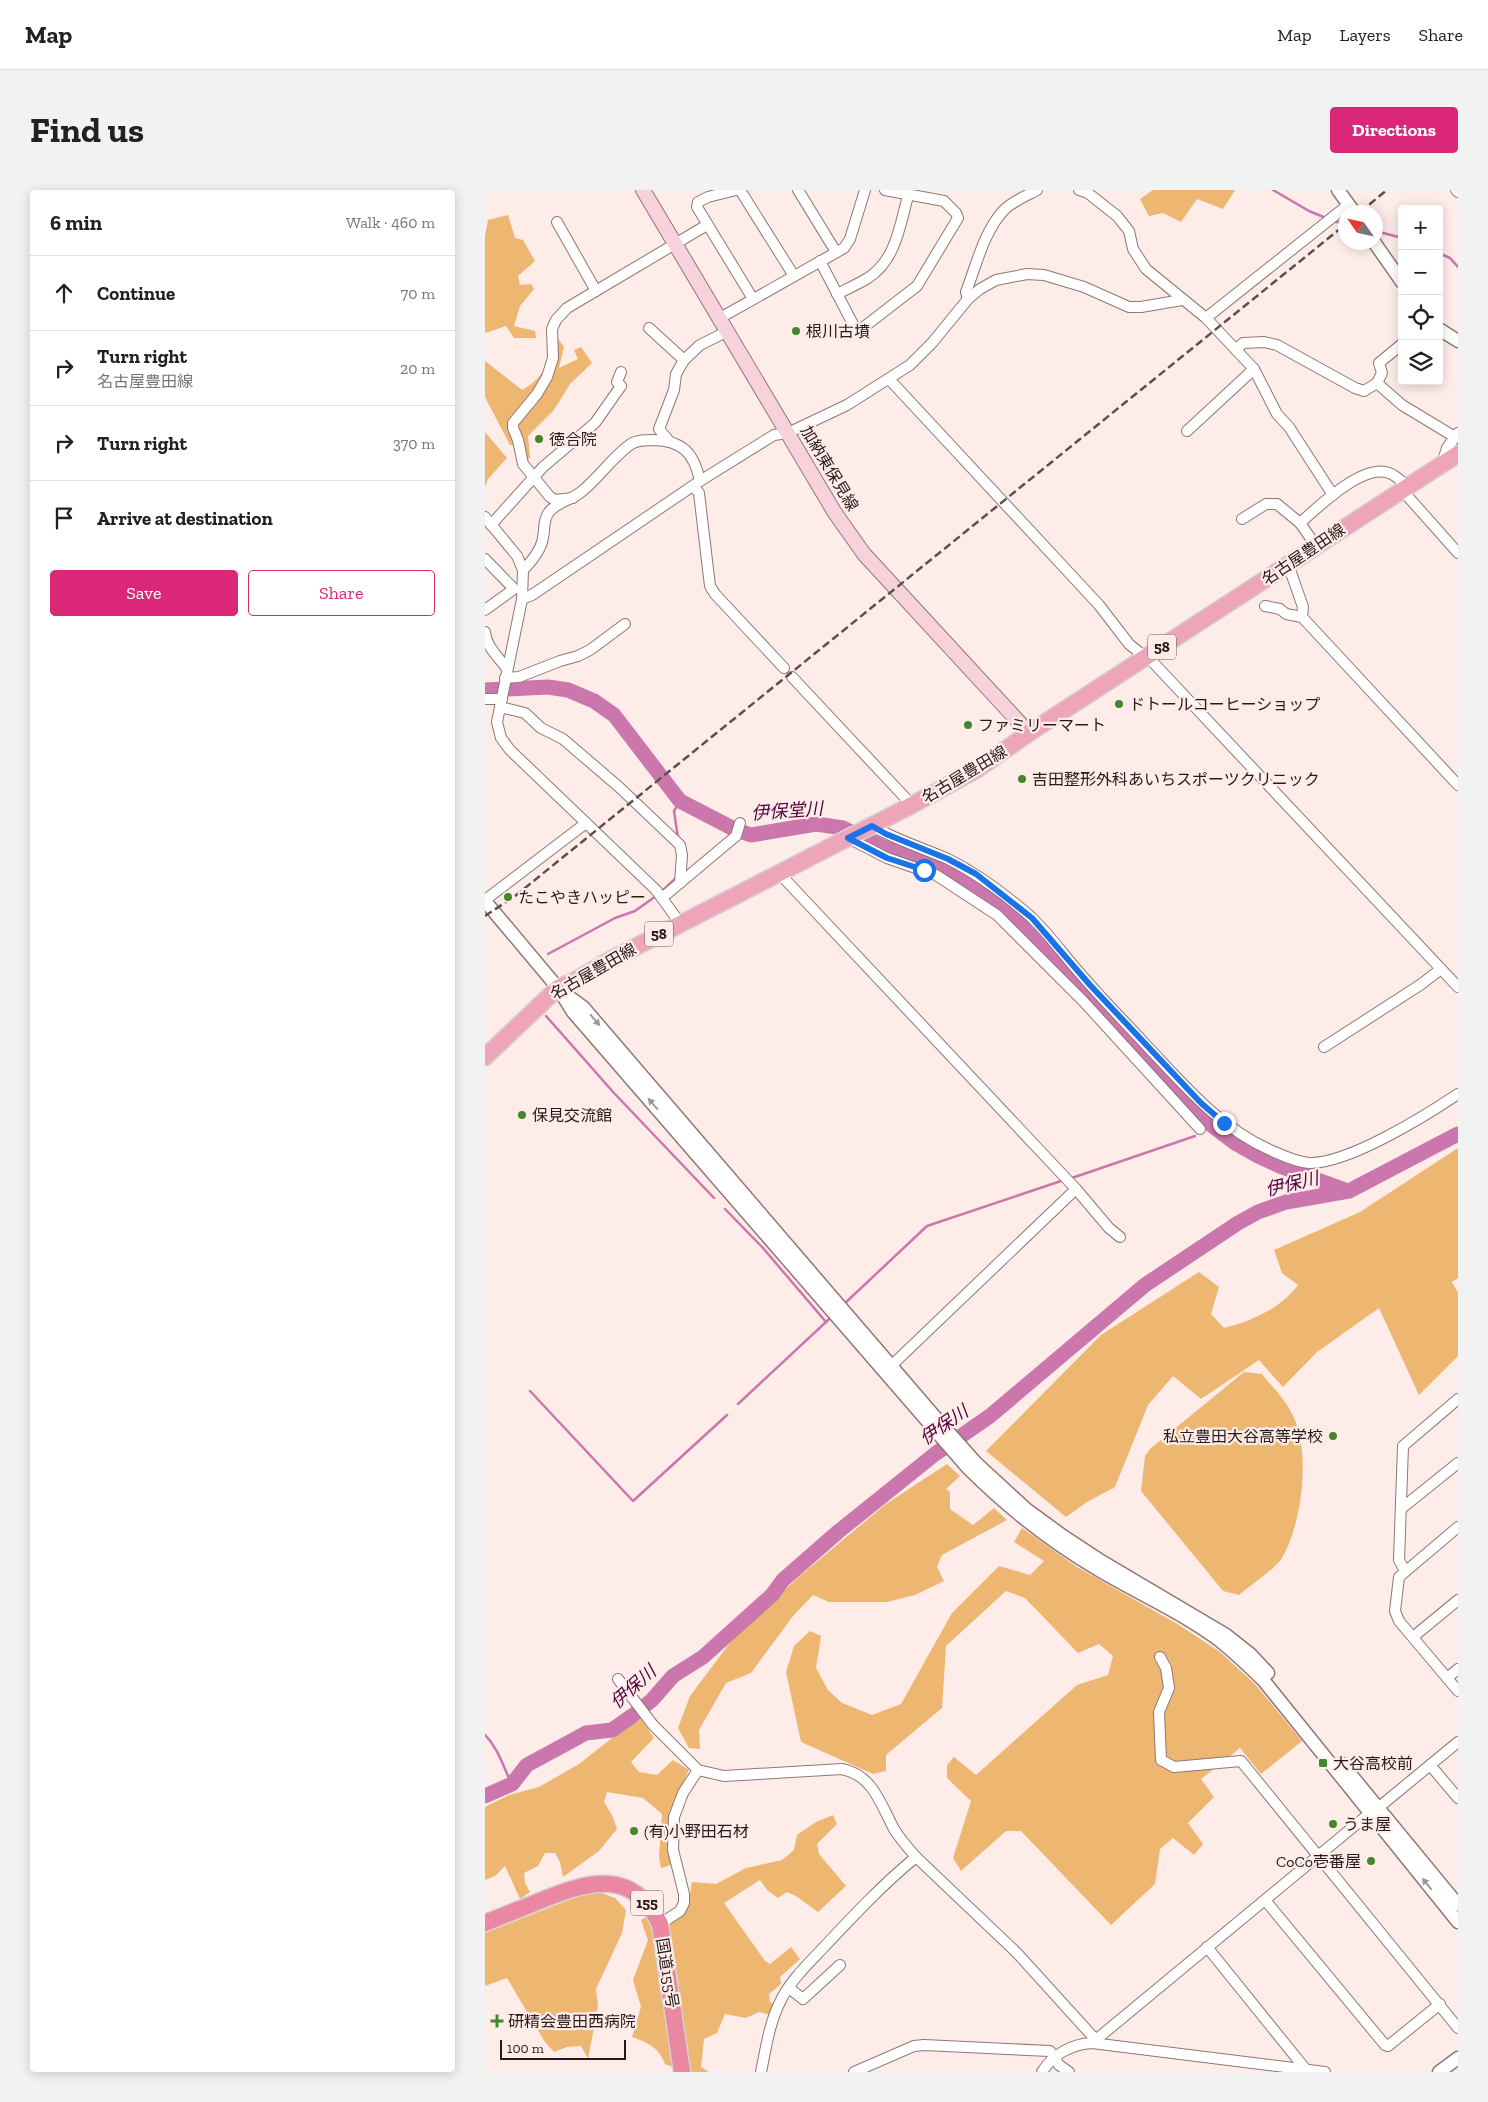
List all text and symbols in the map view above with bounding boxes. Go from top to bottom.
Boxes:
text: Map [25,20,72,49]
text: Map [1277,24,1312,46]
text: Layers [1340,24,1391,46]
text: Share [1419,24,1463,46]
button: Directions [1330,107,1458,153]
text: Find us [30,109,144,151]
north arrow [1338,205,1383,250]
map controls [1398,205,1443,385]
button: + [1398,205,1443,250]
text: 6 min [50,210,102,235]
text: Walk · 460 m [346,213,435,232]
button: − [1398,250,1443,295]
icon: ahead [50,279,78,307]
text: Continue [97,282,175,305]
text: 70 m [401,284,435,303]
button: locate [1398,295,1443,340]
place label: 根川古墳 [806,322,870,341]
marker: 根川古墳 [790,325,802,337]
button: layers [1398,340,1443,385]
text: Turn right [97,345,187,368]
icon: right [50,354,78,382]
text: 20 m [400,359,435,378]
text: 名古屋豊田線 [97,372,193,391]
street label: 加納東保見線 [797,422,862,514]
icon: right [50,429,78,457]
place label: 徳合院 [549,430,597,449]
text: Turn right [97,432,187,455]
marker: 徳合院 [533,433,545,445]
text: 370 m [393,434,435,453]
icon: arrive [50,504,78,532]
text: Arrive at destination [97,507,273,530]
street label: 名古屋豊田線 [1258,520,1348,589]
button: Save [50,570,238,616]
button: Share [248,570,435,616]
road number: 58 [1148,634,1176,660]
place label: ドトールコーヒーショップ [1129,695,1320,714]
marker: ドトールコーヒーショップ [1113,698,1125,710]
place label: ファミリーマート [978,716,1106,735]
marker: ファミリーマート [962,719,974,731]
street label: 名古屋豊田線 [918,742,1010,807]
place label: 吉田整形外科あいちスポーツクリニック [1032,770,1320,789]
marker: 吉田整形外科あいちスポーツクリニック [1016,773,1028,785]
water label: 伊保堂川 [750,797,826,824]
route start [913,859,936,882]
place label: たこやきハッピー [518,888,646,907]
marker: たこやきハッピー [502,891,514,903]
road number: 58 [645,922,673,946]
street label: 名古屋豊田線 [547,939,640,1004]
one-way arrow [589,1013,600,1026]
one-way arrow [647,1098,659,1110]
place label: 保見交流館 [532,1106,612,1125]
marker: 保見交流館 [516,1109,528,1121]
route end [1213,1112,1236,1135]
water label: 伊保川 [1263,1167,1323,1201]
water label: 伊保川 [916,1399,974,1449]
place label: 私立豊田大谷高等学校 [1163,1427,1323,1446]
marker: 私立豊田大谷高等学校 [1327,1430,1339,1442]
water label: 伊保川 [606,1659,662,1713]
place label: 大谷高校前 [1333,1754,1413,1773]
marker: 大谷高校前 [1317,1757,1329,1769]
place label: うま屋 [1343,1815,1391,1834]
marker: うま屋 [1327,1818,1339,1830]
place label: (有)小野田石材 [644,1822,749,1841]
marker: (有)小野田石材 [628,1825,640,1837]
place label: CoCo壱番屋 [1276,1852,1361,1871]
marker: CoCo壱番屋 [1365,1855,1377,1867]
one-way arrow [1422,1878,1433,1891]
road number: 155 [631,1890,663,1916]
street label: 国道155号 [653,1937,682,2009]
place label: 研精会豊田西病院 [508,2012,636,2031]
marker: 研精会豊田西病院 [490,2014,504,2028]
scale bar [500,2037,626,2060]
text: 100 m [507,2040,544,2057]

